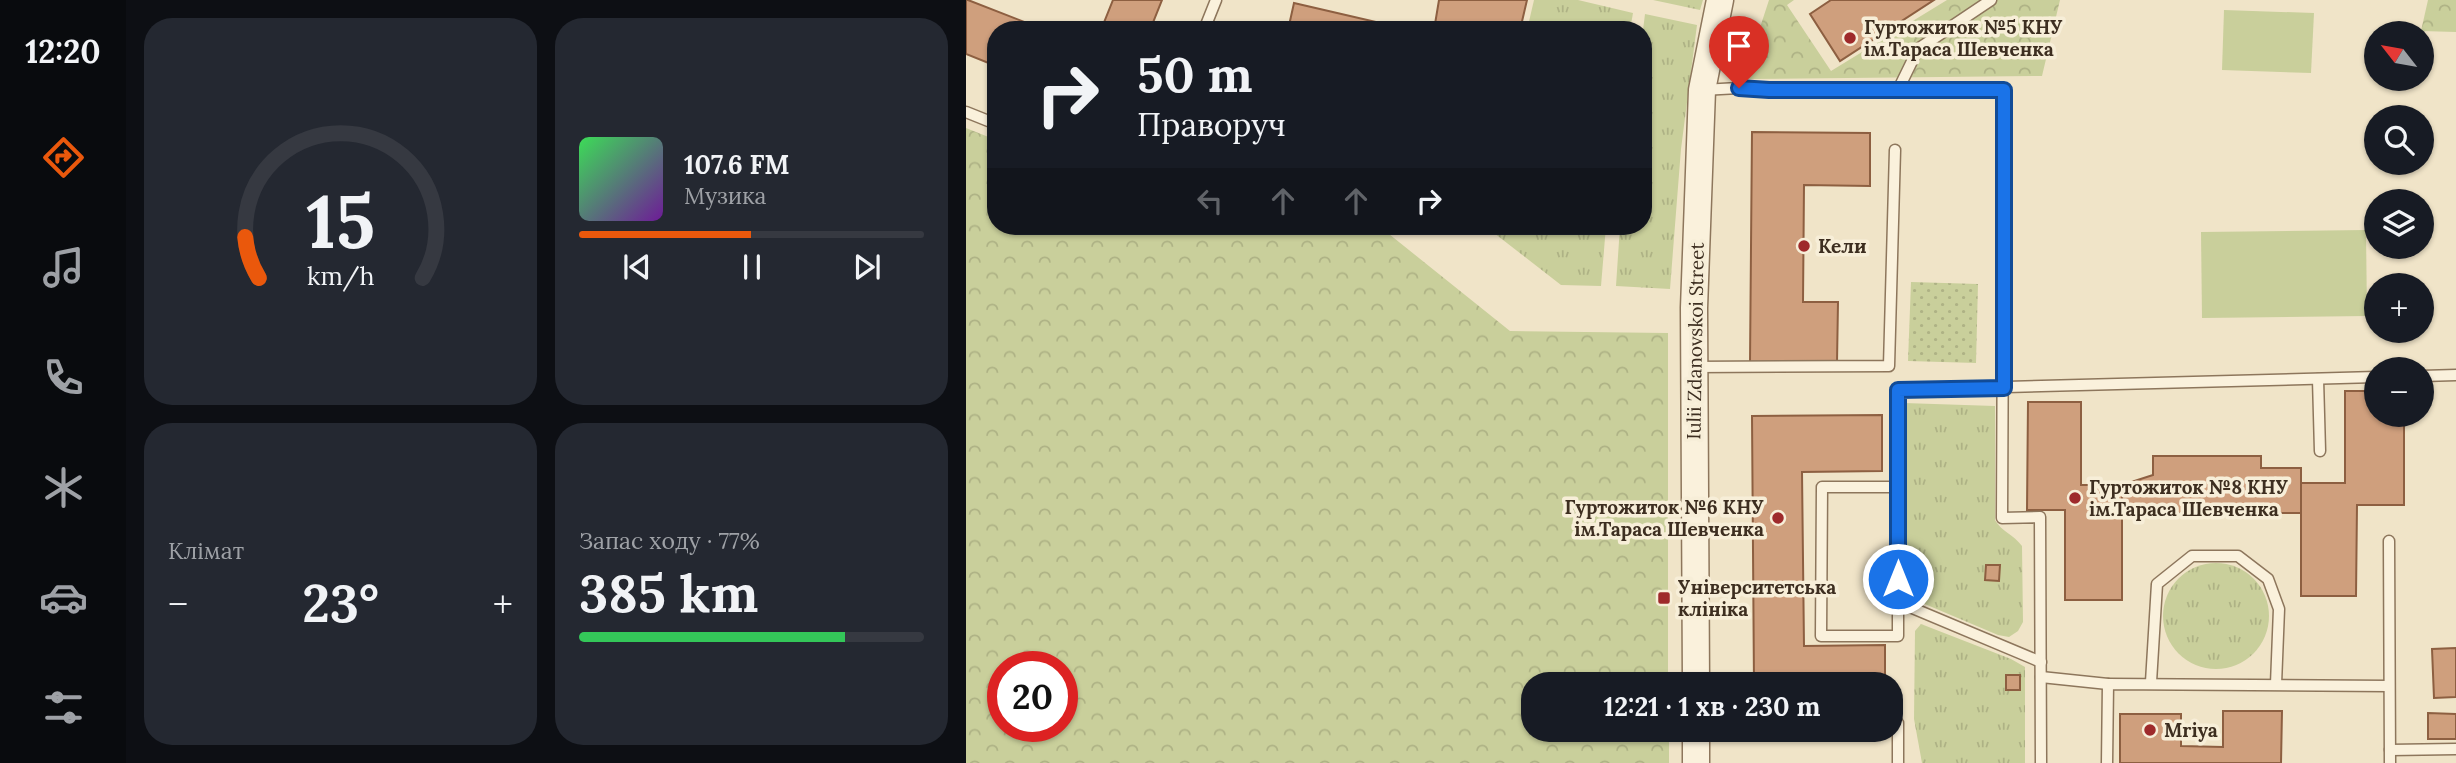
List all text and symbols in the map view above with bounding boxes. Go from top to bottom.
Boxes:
place label: Гуртожиток №5 КНУ ім.Тараса Шевченка [1864,15,2063,61]
pin [1709,16,1769,88]
north arrow [2364,21,2434,91]
map controls [2364,21,2434,427]
icon: arrive [1720,27,1758,65]
marker: Гуртожиток №5 КНУ ім.Тараса Шевченка [1842,30,1858,46]
text: 12:20 [25,31,101,72]
text: 50 m [1137,43,1253,105]
icon: right [1022,49,1113,140]
text: Праворуч [1137,104,1286,145]
button: search [2364,105,2434,175]
icon: directions [39,133,88,182]
text: 107.6 FM [684,148,790,181]
text: 15 [306,175,375,268]
text: Музика [684,181,766,210]
icon: left [1191,182,1229,220]
icon: ahead [1264,182,1302,220]
icon: ahead [1337,182,1375,220]
icon: right [1410,182,1448,220]
button: layers [2364,189,2434,259]
place label: Кели [1818,234,1867,258]
marker: Кели [1796,238,1812,254]
street label: Iulii Zdanovskoi Street [1681,242,1709,440]
icon: music [39,243,88,292]
icon: previous [618,248,656,286]
icon: pause [733,248,771,286]
icon: next [848,248,886,286]
text: km/h [307,260,374,292]
button: + [2364,273,2434,343]
icon: phone [39,353,88,402]
button: − [2364,357,2434,427]
icon: climate [39,463,88,512]
place label: Гуртожиток №8 КНУ ім.Тараса Шевченка [2089,475,2288,521]
marker: Гуртожиток №8 КНУ ім.Тараса Шевченка [2067,490,2083,506]
place label: Гуртожиток №6 КНУ ім.Тараса Шевченка [1565,495,1764,541]
marker: Гуртожиток №6 КНУ ім.Тараса Шевченка [1770,510,1786,526]
text: Запас ходу · 77% [579,526,760,555]
text: Клімат [168,536,244,565]
position arrow [1861,542,1935,616]
text: 385 km [579,560,758,626]
text: 23° [302,570,379,636]
icon: car [39,573,88,622]
place label: Університетська клініка [1678,575,1836,621]
text: − [168,580,188,628]
text: + [493,580,513,628]
marker: Університетська клініка [1656,590,1672,606]
speed limit sign: 20 [987,651,1078,742]
icon: filters [39,683,88,732]
text: 12:21 · 1 хв · 230 m [1604,690,1820,723]
place label: Mriya [2164,718,2218,742]
marker: Mriya [2142,722,2158,738]

